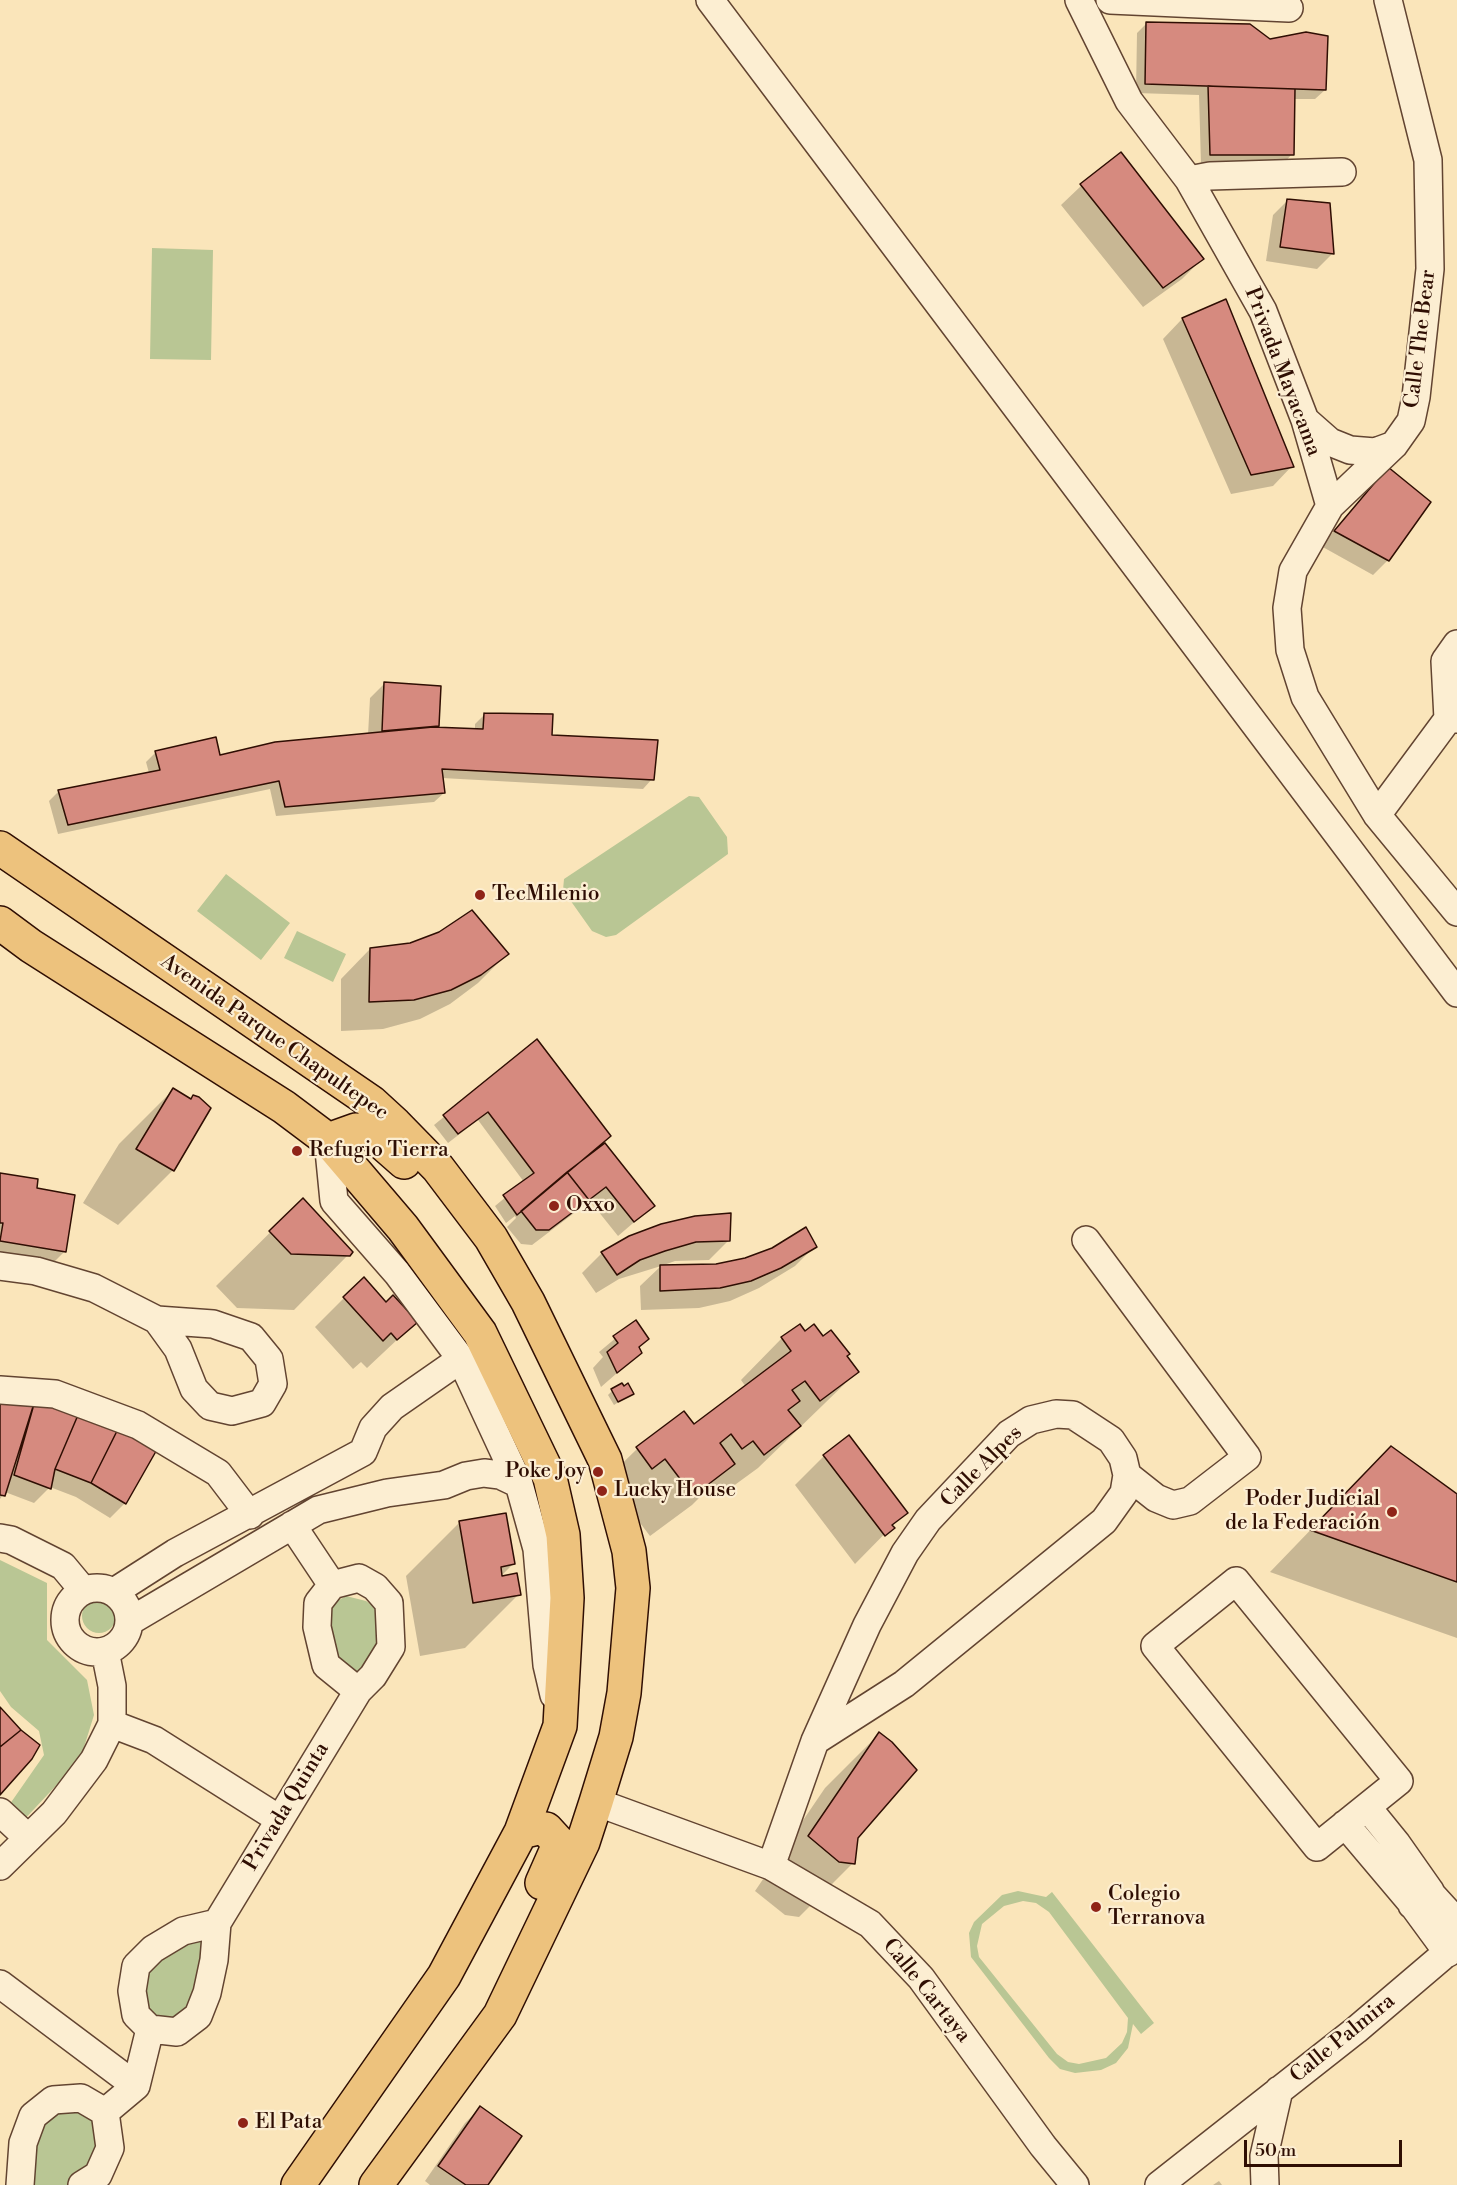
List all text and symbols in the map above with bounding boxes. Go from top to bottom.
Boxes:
street label: Calle The Bear [1400,268,1442,410]
street label: Privada Mayacama [1238,284,1326,460]
place label: TecMilenio [492,882,600,908]
marker: TecMilenio [473,888,487,902]
street label: Avenida Parque Chapultepec [155,950,393,1126]
place label: Refugio Tierra [309,1138,449,1164]
marker: Refugio Tierra [290,1144,304,1158]
place label: Oxxo [566,1193,615,1219]
marker: Oxxo [547,1199,561,1213]
street label: Calle Alpes [936,1421,1028,1513]
place label: Poke Joy [505,1459,586,1485]
marker: Poke Joy [591,1465,605,1479]
place label: Lucky House [614,1478,736,1504]
marker: Lucky House [595,1484,609,1498]
place label: Poder Judicial de la Federación [1225,1487,1380,1537]
marker: Poder Judicial de la Federación [1385,1505,1399,1519]
street label: Privada Quinta [239,1738,335,1876]
place label: Colegio Terranova [1108,1882,1205,1932]
marker: Colegio Terranova [1089,1900,1103,1914]
street label: Calle Cartaya [877,1934,975,2048]
street label: Calle Palmira [1286,1989,1400,2089]
place label: El Pata [255,2110,322,2136]
marker: El Pata [236,2116,250,2130]
scale bar [1247,2128,1404,2166]
text: 50 m [1255,2139,1296,2162]

